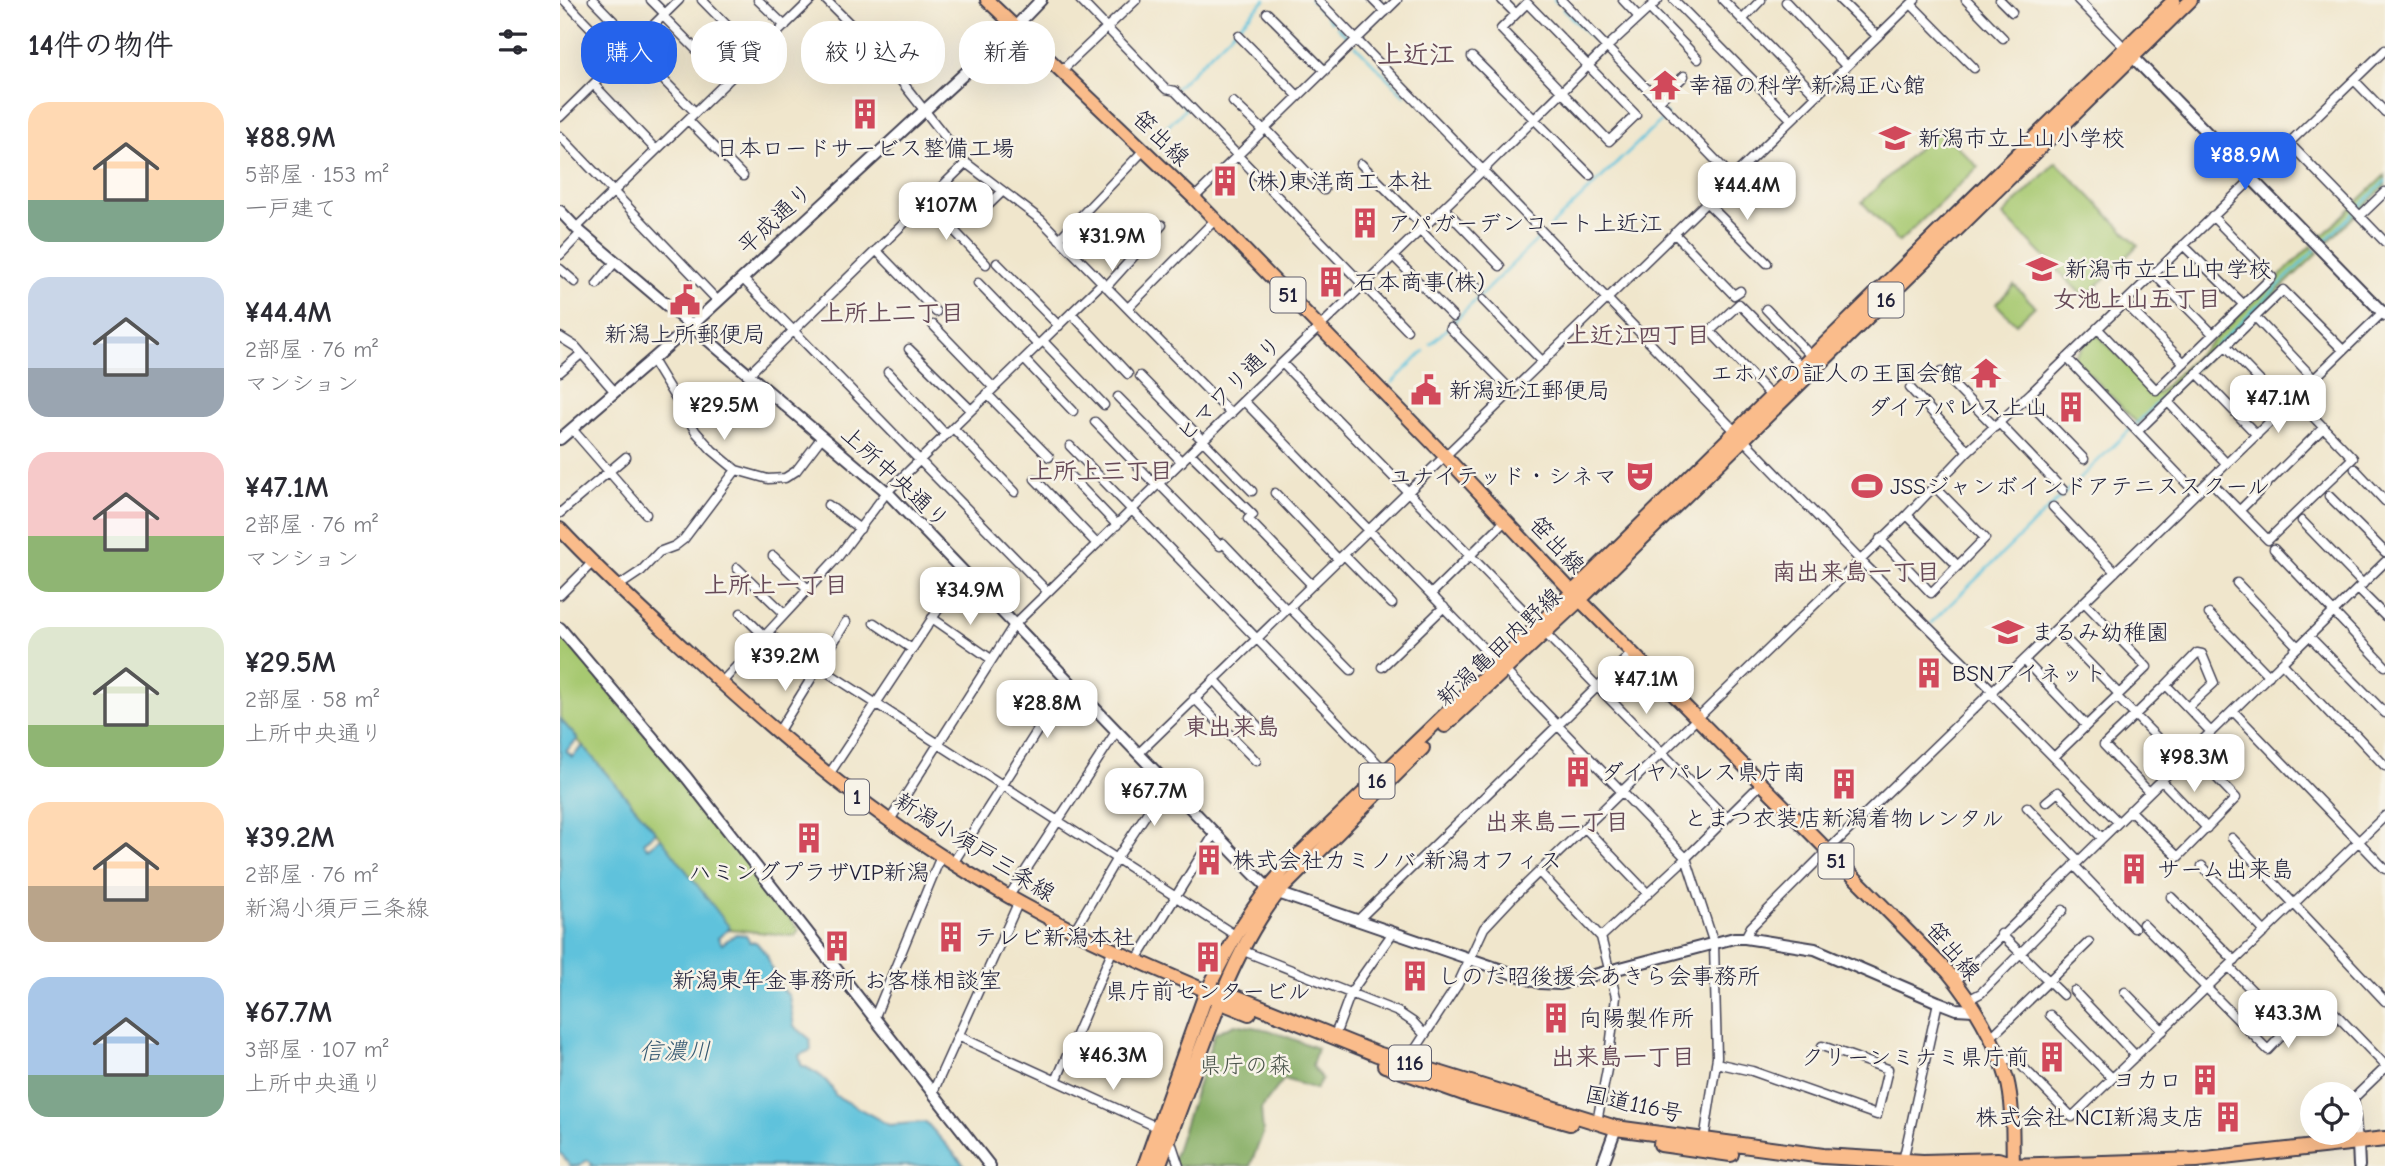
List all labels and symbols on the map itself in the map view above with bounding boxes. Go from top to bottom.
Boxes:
district label: 上近江 [1377,40,1455,70]
temple icon: 幸福の科学 新潟正心館 [1648,68,1682,102]
place label: 幸福の科学 新潟正心館 [1688,72,1926,99]
building icon: 日本ロードサービス整備工場 [848,97,882,131]
street label: 笹出線 [1127,104,1195,172]
school or university icon: 新潟市立上山小学校 [1878,121,1912,155]
place label: 新潟市立上山小学校 [1918,125,2125,152]
pin: ¥88.9M [2188,132,2302,192]
place label: 日本ロードサービス整備工場 [716,135,1015,162]
pin: ¥44.4M [1690,162,1804,222]
building icon: (株)東洋商工 本社 [1208,164,1242,198]
place label: (株)東洋商工 本社 [1248,168,1433,195]
street label: 平成通り [732,178,818,260]
pin: ¥107M [897,182,995,242]
building icon: アパガーデンコート上近江 [1348,206,1382,240]
place label: アパガーデンコート上近江 [1388,210,1663,237]
pin: ¥31.9M [1055,214,1169,273]
school or university icon: 新潟市立上山中学校 [2025,252,2059,286]
place label: 新潟市立上山中学校 [2065,256,2272,283]
building icon: 石本商事(株) [1314,265,1348,299]
place label: 石本商事(株) [1354,269,1485,296]
road number: 51 [1270,278,1306,312]
road number: 16 [1868,282,1904,318]
public building icon: 新潟上所郵便局 [668,283,702,317]
district label: 女池上山五丁目 [2053,285,2221,313]
district label: 上所上二丁目 [820,299,964,327]
place label: 新潟上所郵便局 [605,321,766,348]
district label: 上近江四丁目 [1566,321,1710,349]
street label: ヒマワリ通り [1171,331,1287,447]
temple icon: エホバの証人の王国会館 [1969,356,2003,390]
place label: エホバの証人の王国会館 [1710,360,1963,387]
public building icon: 新潟近江郵便局 [1409,373,1443,407]
pin: ¥47.1M [2221,376,2335,435]
place label: 新潟近江郵便局 [1449,377,1610,404]
pin: ¥29.5M [667,382,781,442]
building icon: ダイアパレス上山 [2054,390,2088,424]
place label: ダイアパレス上山 [1868,394,2048,421]
street label: 上所中央通り [835,420,955,534]
district label: 上所上三丁目 [1029,457,1173,485]
theatre icon: ユナイテッド・シネマ [1623,459,1657,493]
place label: ユナイテッド・シネマ [1389,463,1617,490]
sports icon: JSSジャンボインドアテニススクール [1850,469,1884,503]
place label: JSSジャンボインドアテニススクール [1890,473,2270,500]
street label: 笹出線 [1524,511,1590,579]
district label: 南出来島一丁目 [1772,558,1940,586]
pin: ¥34.9M [913,568,1027,627]
district label: 上所上一丁目 [704,571,848,599]
street label: 新潟亀田内野線 [1431,582,1567,712]
school or university icon: まるみ幼稚園 [1991,615,2025,649]
place label: まるみ幼稚園 [2031,619,2169,646]
pin: ¥39.2M [728,634,842,693]
pin: ¥47.1M [1589,656,1703,716]
building icon: BSNアイネット [1912,656,1946,690]
place label: BSNアイネット [1952,660,2107,687]
pin: ¥28.8M [990,680,1104,740]
district label: 東出来島 [1184,713,1280,741]
pin: ¥98.3M [2137,734,2251,794]
building icon: ダイヤパレス県庁南 [1561,755,1595,789]
place label: ダイヤパレス県庁南 [1601,759,1806,786]
road number: 16 [1360,764,1394,798]
building icon: とまつ衣装店新潟着物レンタル [1827,767,1861,801]
pin: ¥67.7M [1097,768,1211,828]
road number: 1 [845,780,869,814]
street label: 新潟小須戸三条線 [890,787,1060,907]
place label: とまつ衣装店新潟着物レンタル [1684,805,2004,832]
district label: 出来島二丁目 [1485,808,1629,836]
building icon: ハミングプラザVIP新潟 [792,821,826,855]
building icon: 株式会社カミノバ 新潟オフィス [1192,843,1226,877]
road number: 51 [1818,844,1854,878]
place label: 株式会社カミノバ 新潟オフィス [1232,847,1562,874]
building icon: サーム出来島 [2117,852,2151,886]
place label: サーム出来島 [2157,856,2294,883]
place label: ハミングプラザVIP新潟 [688,859,930,886]
street label: 笹出線 [1920,916,1986,986]
building icon: テレビ新潟本社 [934,920,968,954]
place label: テレビ新潟本社 [974,924,1135,951]
building icon: 新潟東年金事務所 お客様相談室 [820,929,854,963]
building icon: 県庁前センタービル [1191,940,1225,974]
building icon: しのだ昭後援会あきら会事務所 [1398,959,1432,993]
place label: しのだ昭後援会あきら会事務所 [1438,963,1760,990]
place label: 新潟東年金事務所 お客様相談室 [672,967,1002,994]
place label: 県庁前センタービル [1105,978,1311,1005]
pin: ¥43.3M [2231,990,2345,1050]
building icon: 向陽製作所 [1539,1001,1573,1035]
place label: 向陽製作所 [1579,1005,1694,1032]
pin: ¥46.3M [1056,1032,1170,1092]
water label: 信濃川 [639,1037,711,1065]
building icon: クリーンミナミ県庁前 [2035,1040,2069,1074]
district label: 出来島一丁目 [1551,1043,1695,1071]
place label: クリーンミナミ県庁前 [1801,1044,2029,1071]
road number: 116 [1389,1046,1431,1080]
park label: 県庁の森 [1199,1052,1291,1079]
building icon: ヨカロ [2188,1063,2222,1097]
place label: ヨカロ [2113,1067,2182,1094]
street label: 国道116号 [1582,1080,1686,1128]
building icon: 株式会社 NCI新潟支店 [2211,1100,2245,1134]
place label: 株式会社 NCI新潟支店 [1975,1104,2205,1131]

